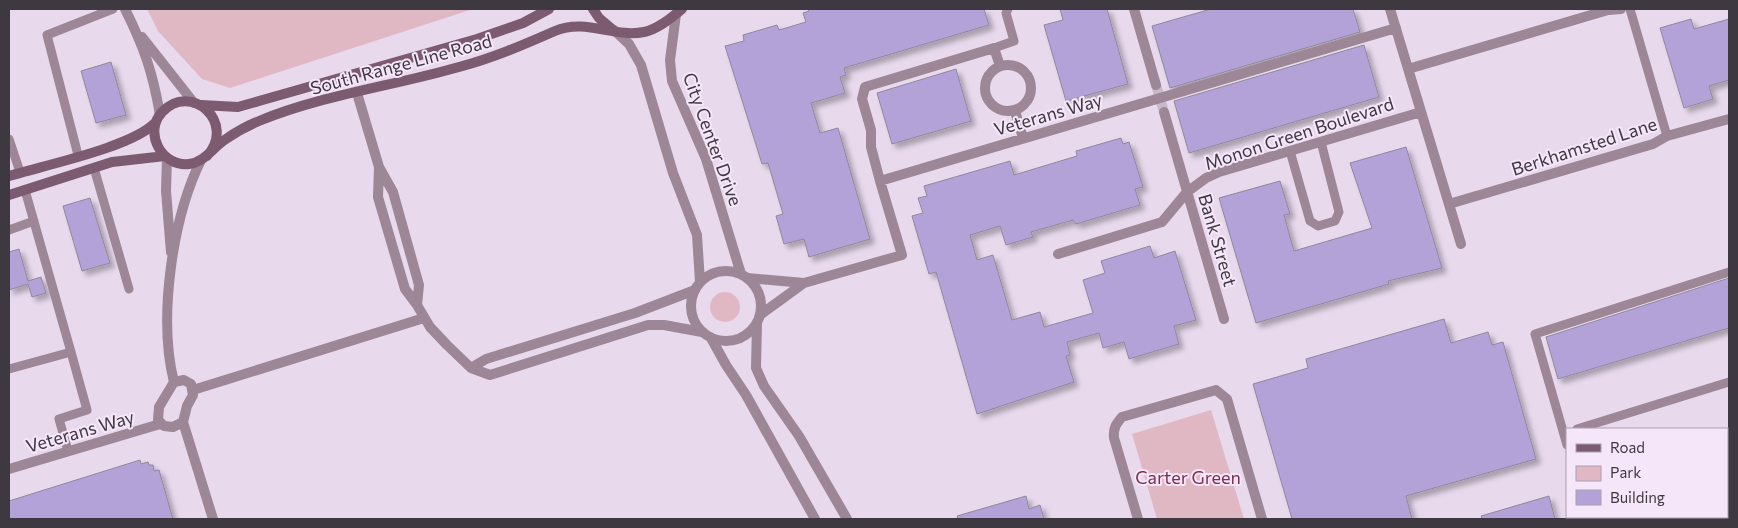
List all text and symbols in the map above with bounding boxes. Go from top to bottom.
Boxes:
street label: South Range Line Road [308,29,494,99]
street label: City Center Drive [679,69,747,209]
street label: Veterans Way [991,88,1105,140]
street label: Monon Green Boulevard [1202,92,1396,174]
street label: Berkhamsted Lane [1508,112,1660,180]
street label: Bank Street [1194,191,1242,289]
street label: Veterans Way [23,405,137,457]
legend [1566,428,1728,518]
text: Road [1610,438,1645,456]
text: Park [1610,463,1641,481]
park label: Carter Green [1135,466,1241,488]
text: Building [1610,488,1665,506]

